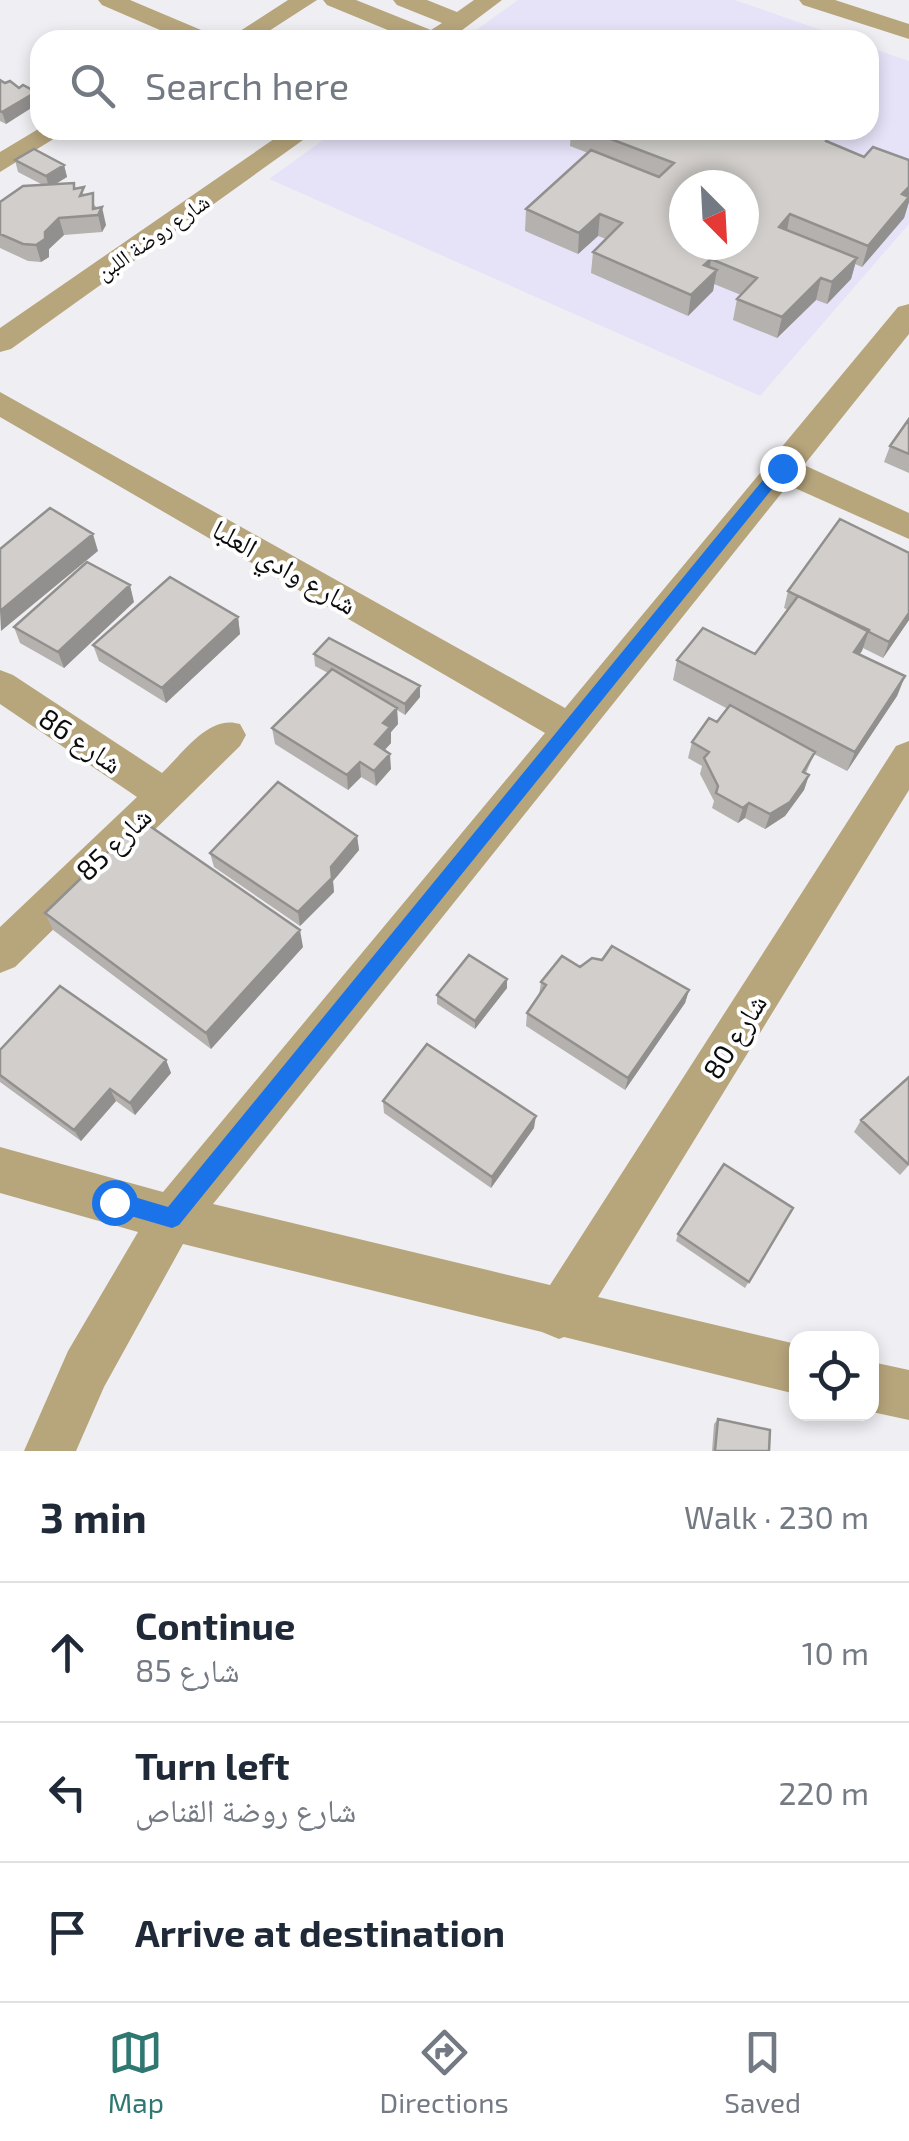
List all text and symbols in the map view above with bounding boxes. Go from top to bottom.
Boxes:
search box [30,30,879,140]
icon: search [65,58,120,113]
text: Search here [145,62,349,108]
north arrow [669,170,759,260]
street label: شارع روضة اللبن [90,187,215,286]
route end [760,446,806,492]
street label: شارع وادي العلبا [203,511,363,627]
street label: شارع 86 [32,700,129,782]
street label: شارع 85 [68,799,159,888]
street label: شارع 80 [695,987,775,1086]
route start [92,1180,138,1226]
map controls [789,1331,879,1421]
button: locate [789,1331,879,1421]
text: 3 min [40,1491,147,1541]
text: Walk · 230 m [684,1497,869,1535]
text: Continue [135,1602,295,1648]
icon: ahead [40,1625,95,1680]
text: 10 m [802,1633,869,1671]
text: شارع 85 [135,1650,240,1688]
text: Turn left [135,1742,290,1788]
icon: left [40,1765,95,1820]
text: 220 m [779,1773,869,1811]
text: شارع روضة القناص [135,1790,356,1828]
icon: arrive [40,1905,95,1960]
text: Arrive at destination [135,1909,505,1955]
tab: Map [108,2025,164,2119]
tab: Directions [380,2025,509,2119]
tab: Saved [724,2025,801,2119]

